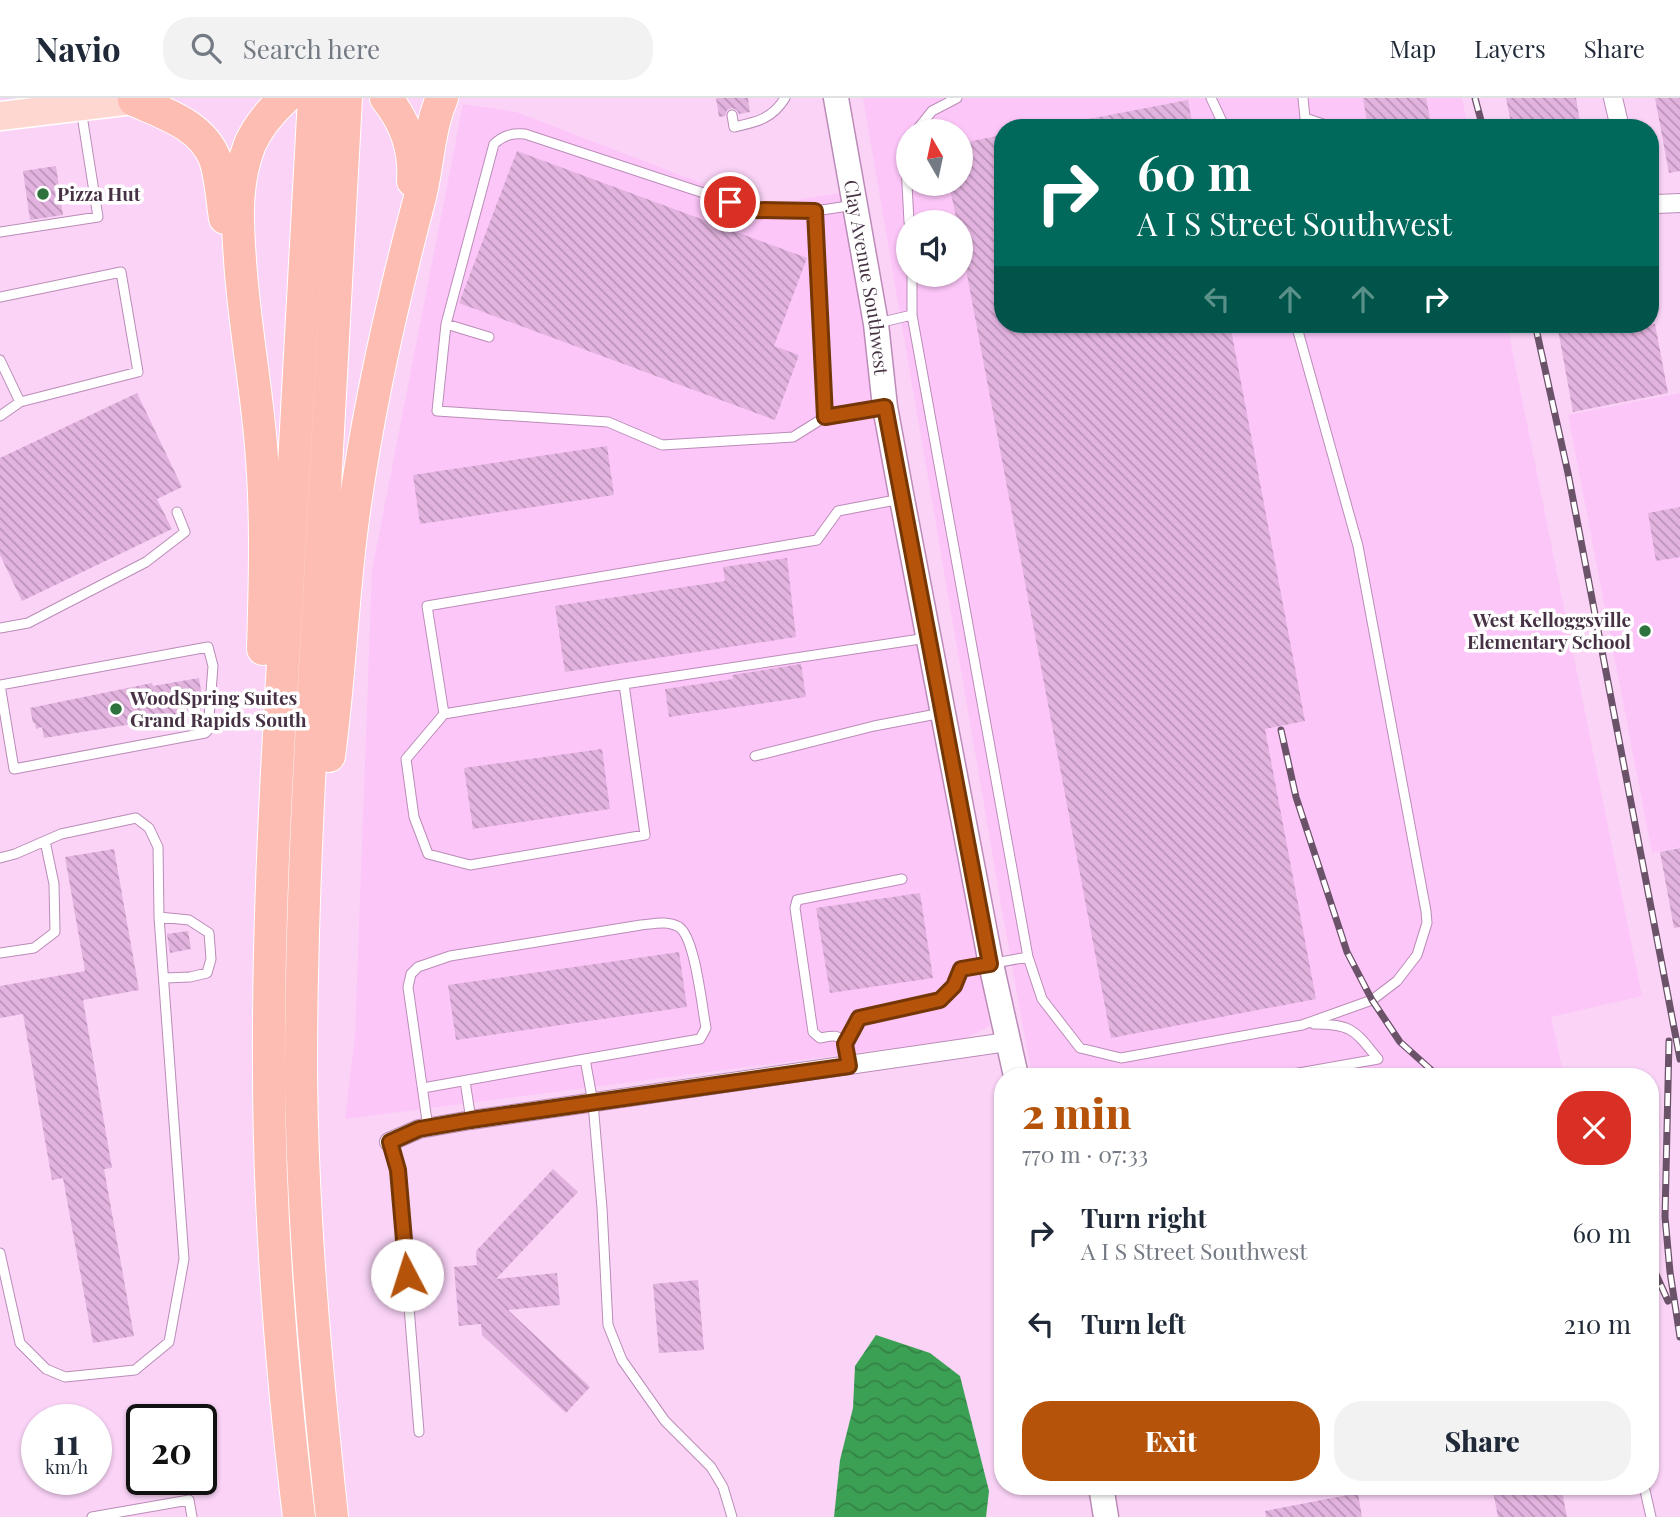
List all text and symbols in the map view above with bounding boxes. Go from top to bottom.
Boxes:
search box [163,17,653,80]
text: Navio [35,26,121,70]
icon: search [187,29,225,67]
text: Search here [243,31,380,66]
text: Map [1390,32,1436,64]
text: Layers [1474,32,1546,64]
text: Share [1584,32,1645,64]
north arrow [896,119,973,196]
map controls [896,119,973,287]
text: 60 m [1137,138,1252,203]
icon: right [1022,147,1113,238]
pin [700,172,760,232]
street label: Clay Avenue Southwest [839,178,895,376]
place label: Pizza Hut [57,180,141,206]
icon: arrive [711,183,749,221]
marker: Pizza Hut [35,186,51,202]
text: A I S Street Southwest [1137,201,1452,244]
button: sound [896,210,973,287]
icon: left [1198,280,1236,318]
icon: ahead [1271,280,1309,318]
icon: ahead [1344,280,1382,318]
icon: right [1417,280,1455,318]
place label: West Kelloggsville Elementary School [1467,606,1631,654]
marker: West Kelloggsville Elementary School [1637,623,1653,639]
place label: WoodSpring Suites Grand Rapids South [129,684,307,732]
marker: WoodSpring Suites Grand Rapids South [108,701,124,717]
text: 2 min [1022,1084,1131,1140]
button: close [1557,1091,1631,1165]
text: 770 m · 07:33 [1022,1138,1148,1169]
text: Turn right [1081,1200,1207,1235]
icon: right [1022,1214,1060,1252]
text: 60 m [1572,1215,1631,1250]
text: A I S Street Southwest [1081,1235,1307,1266]
position arrow [370,1238,444,1312]
icon: left [1022,1305,1060,1343]
text: Turn left [1081,1306,1186,1341]
text: 210 m [1564,1306,1631,1341]
button: Exit [1022,1401,1320,1481]
button: Share [1334,1401,1631,1481]
speed limit sign: 20 [126,1404,217,1495]
text: 11 [53,1417,80,1464]
text: km/h [45,1455,88,1479]

